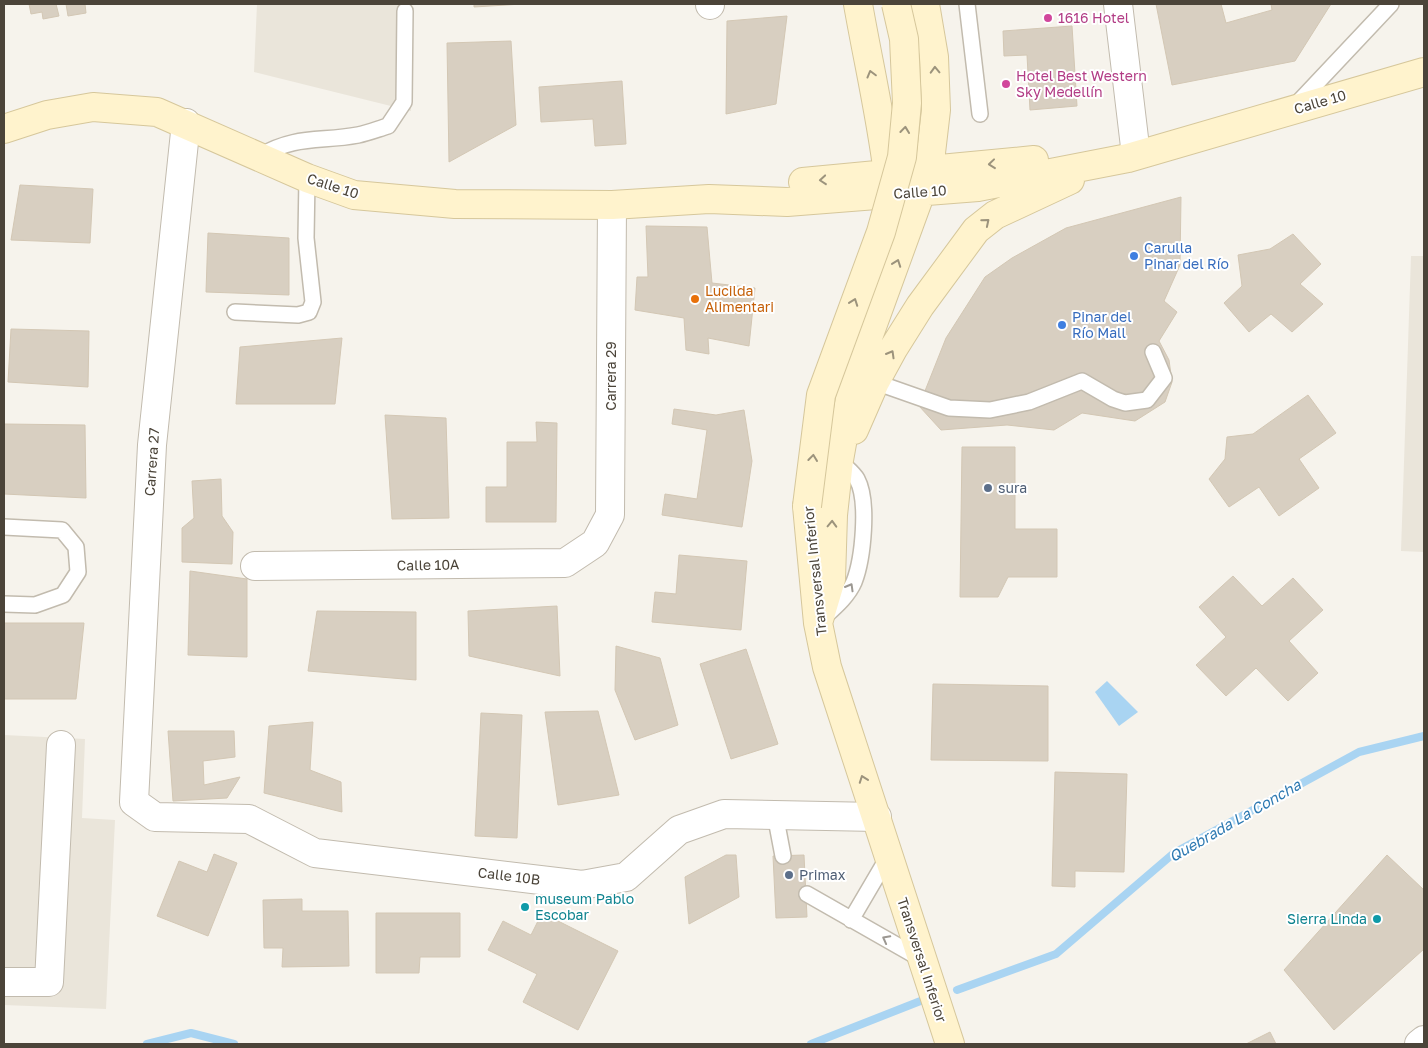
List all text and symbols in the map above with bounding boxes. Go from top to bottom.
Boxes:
place label: 1616 Hotel [1058,9,1129,26]
marker: 1616 Hotel [1042,12,1054,24]
one-way arrow [929,65,940,73]
place label: Hotel Best Western Sky Medellín [1016,67,1147,100]
one-way arrow [866,70,877,79]
marker: Hotel Best Western Sky Medellín [1000,78,1012,90]
street label: Calle 10 [1292,86,1348,117]
one-way arrow [899,125,910,133]
one-way arrow [988,159,996,170]
street label: Calle 10 [305,169,361,202]
one-way arrow [819,175,827,186]
street label: Calle 10 [893,181,947,202]
one-way arrow [980,219,989,228]
place label: Carulla Pinar del Río [1144,239,1229,272]
marker: Carulla Pinar del Río [1128,250,1140,262]
one-way arrow [891,259,901,268]
place label: Lucilda Alimentari [705,282,774,315]
marker: Lucilda Alimentari [689,293,701,305]
one-way arrow [848,298,858,306]
place label: Pinar del Río Mall [1072,308,1132,341]
marker: Pinar del Río Mall [1056,319,1068,331]
street label: Carrera 29 [602,341,619,411]
one-way arrow [884,350,894,359]
street label: Carrera 27 [141,427,162,497]
one-way arrow [807,454,818,462]
place label: sura [998,479,1027,496]
marker: sura [982,482,994,494]
street label: Transversal Inferior [799,505,830,637]
one-way arrow [827,520,838,528]
street label: Calle 10A [396,555,460,574]
one-way arrow [843,583,853,592]
water label: Quebrada La Concha [1166,775,1304,865]
one-way arrow [859,776,869,784]
street label: Calle 10B [477,863,541,888]
place label: Primax [799,866,846,883]
marker: Primax [783,869,795,881]
place label: museum Pablo Escobar [535,890,634,923]
street label: Transversal Inferior [894,895,951,1025]
marker: museum Pablo Escobar [519,901,531,913]
place label: Sierra Linda [1287,910,1367,927]
marker: Sierra Linda [1371,913,1383,925]
one-way arrow [882,936,891,946]

